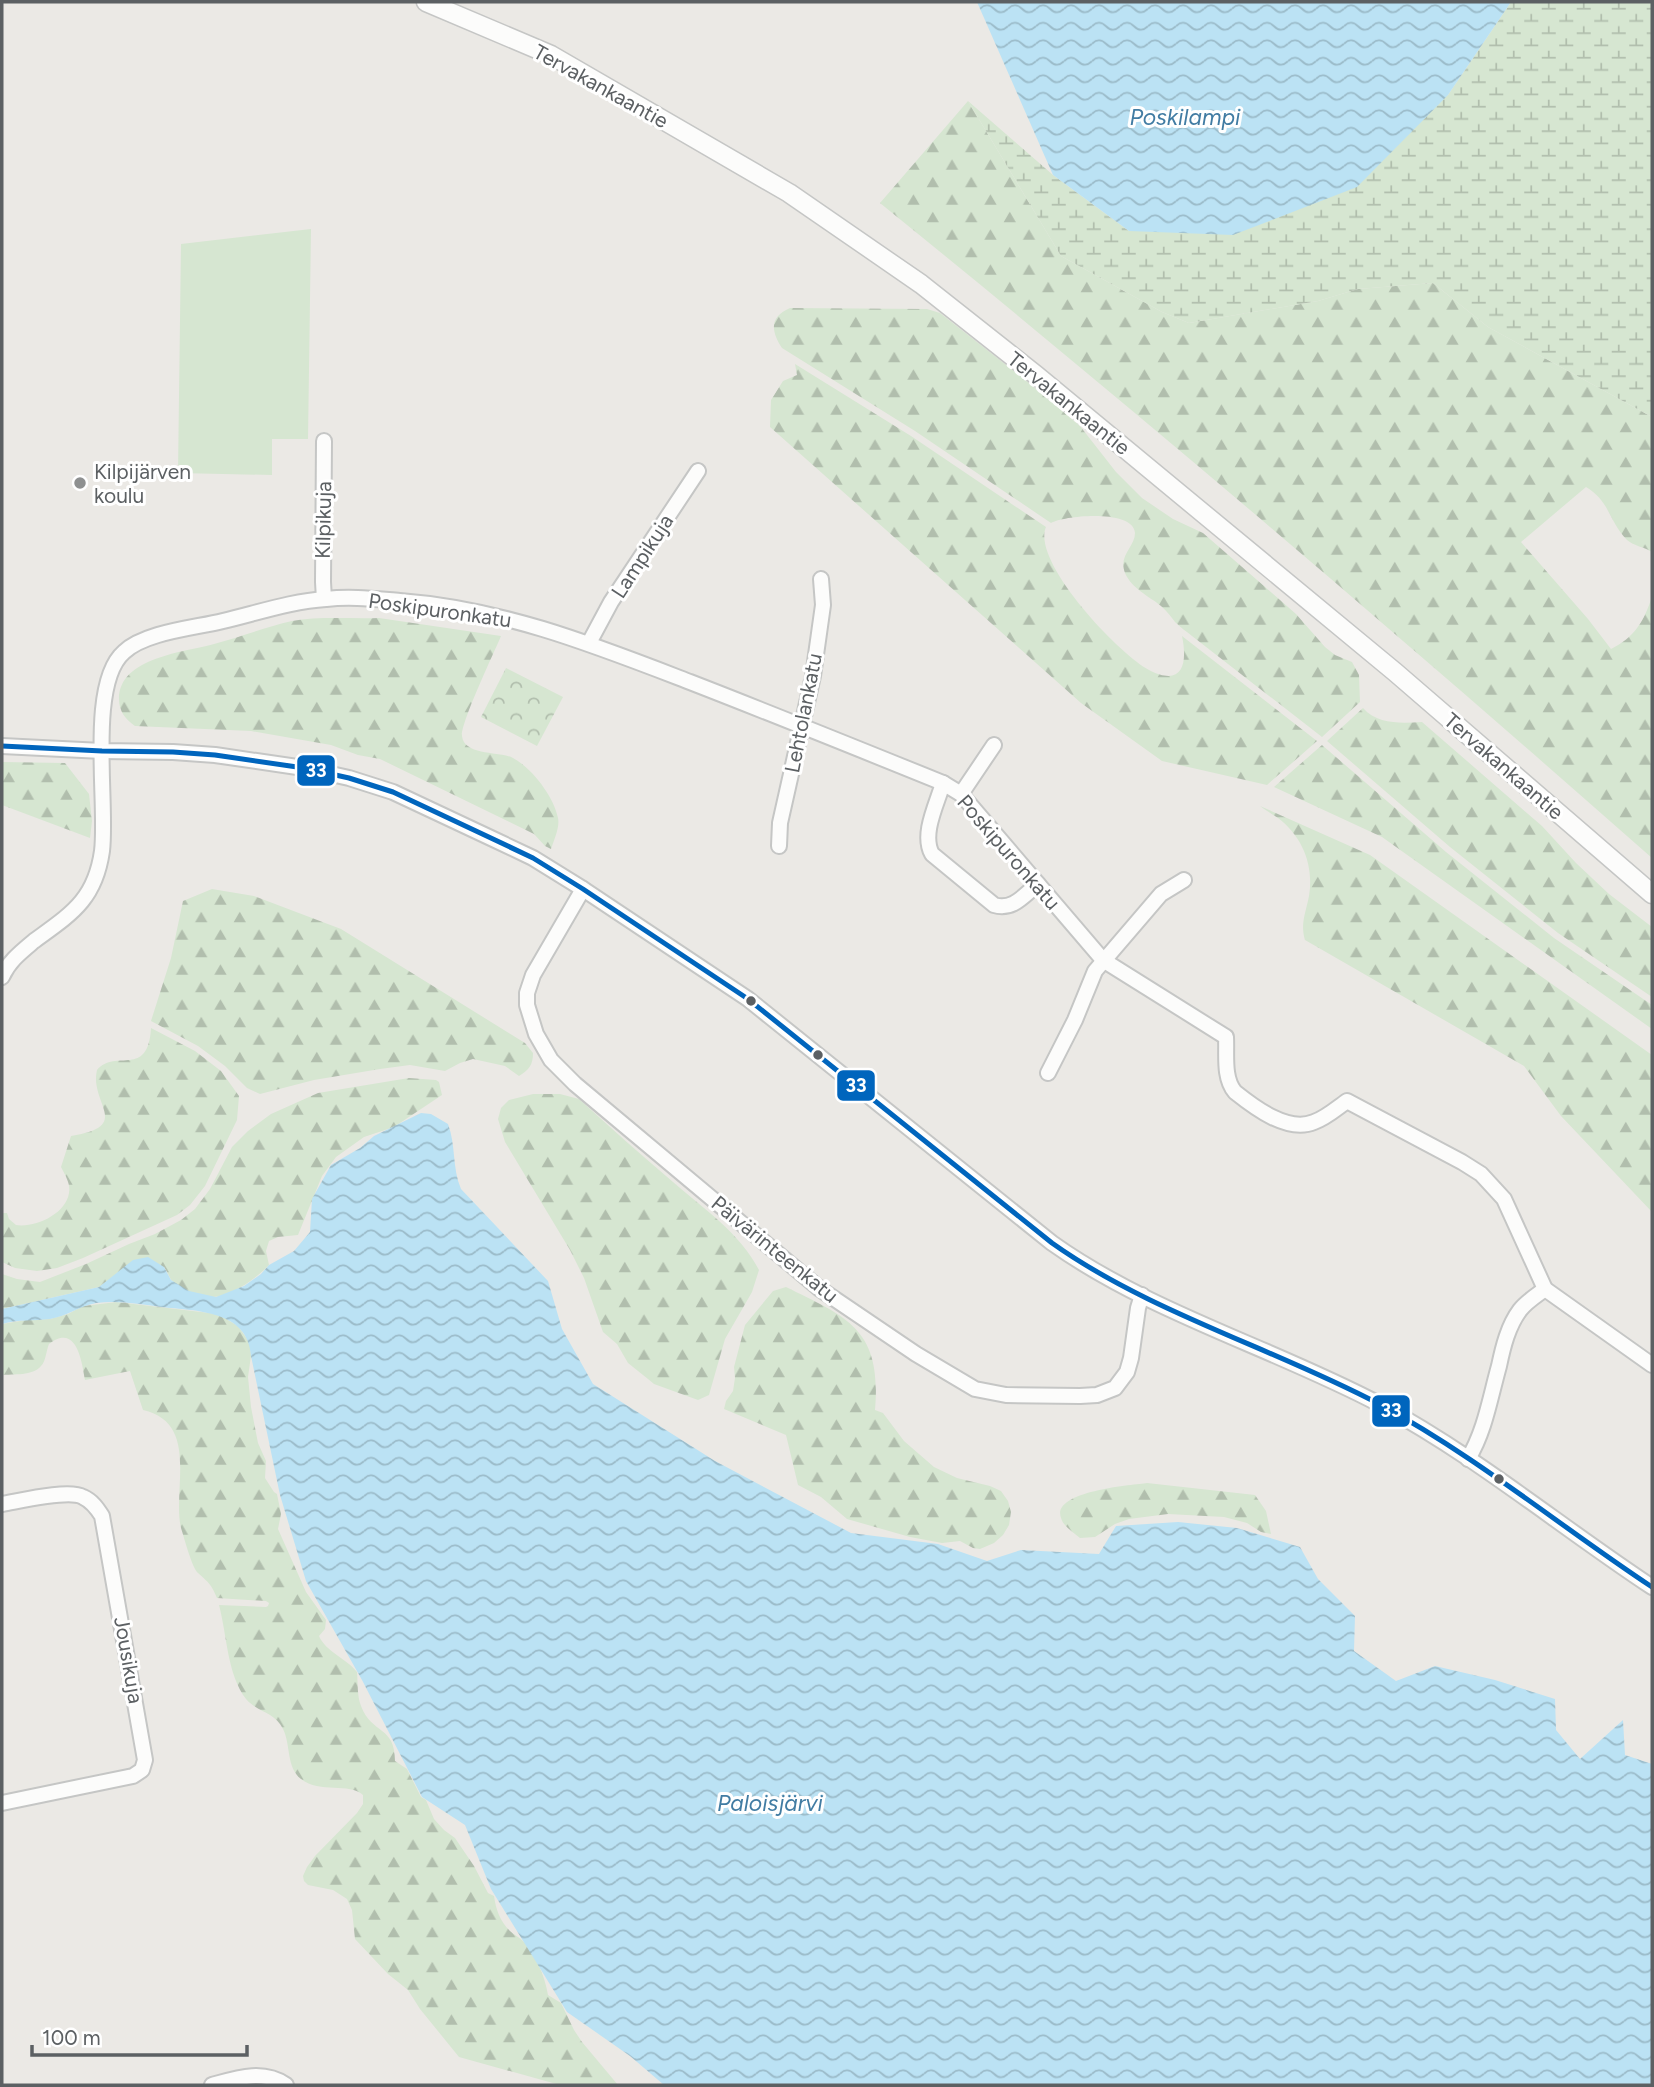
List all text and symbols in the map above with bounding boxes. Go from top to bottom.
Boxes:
street label: Tervakankaantie [529,39,673,133]
water label: Poskilampi [1130,103,1241,131]
street label: Tervakankaantie [1003,346,1135,460]
place label: Kilpijärven koulu [94,459,191,508]
marker: Kilpijärven koulu [72,475,88,491]
street label: Kilpikuja [310,481,336,559]
street label: Lampikuja [606,509,678,603]
street label: Poskipuronkatu [367,588,513,632]
street label: Lehtolankatu [779,651,827,775]
street label: Tervakankaantie [1439,707,1569,825]
line badge: 33 [296,754,336,787]
text: 33 [305,759,327,782]
street label: Poskipuronkatu [952,789,1066,915]
unlabelled marker [744,994,758,1008]
unlabelled marker [811,1048,825,1062]
line badge: 33 [836,1069,876,1102]
text: 33 [845,1074,867,1097]
street label: Päivärinteenkatu [707,1190,843,1308]
line badge: 33 [1371,1394,1411,1428]
text: 33 [1380,1399,1402,1422]
unlabelled marker [1492,1472,1506,1486]
street label: Jousikuja [109,1615,149,1705]
water label: Paloisjärvi [717,1789,824,1817]
scale bar [32,2014,247,2058]
text: 100 m [42,2025,101,2050]

